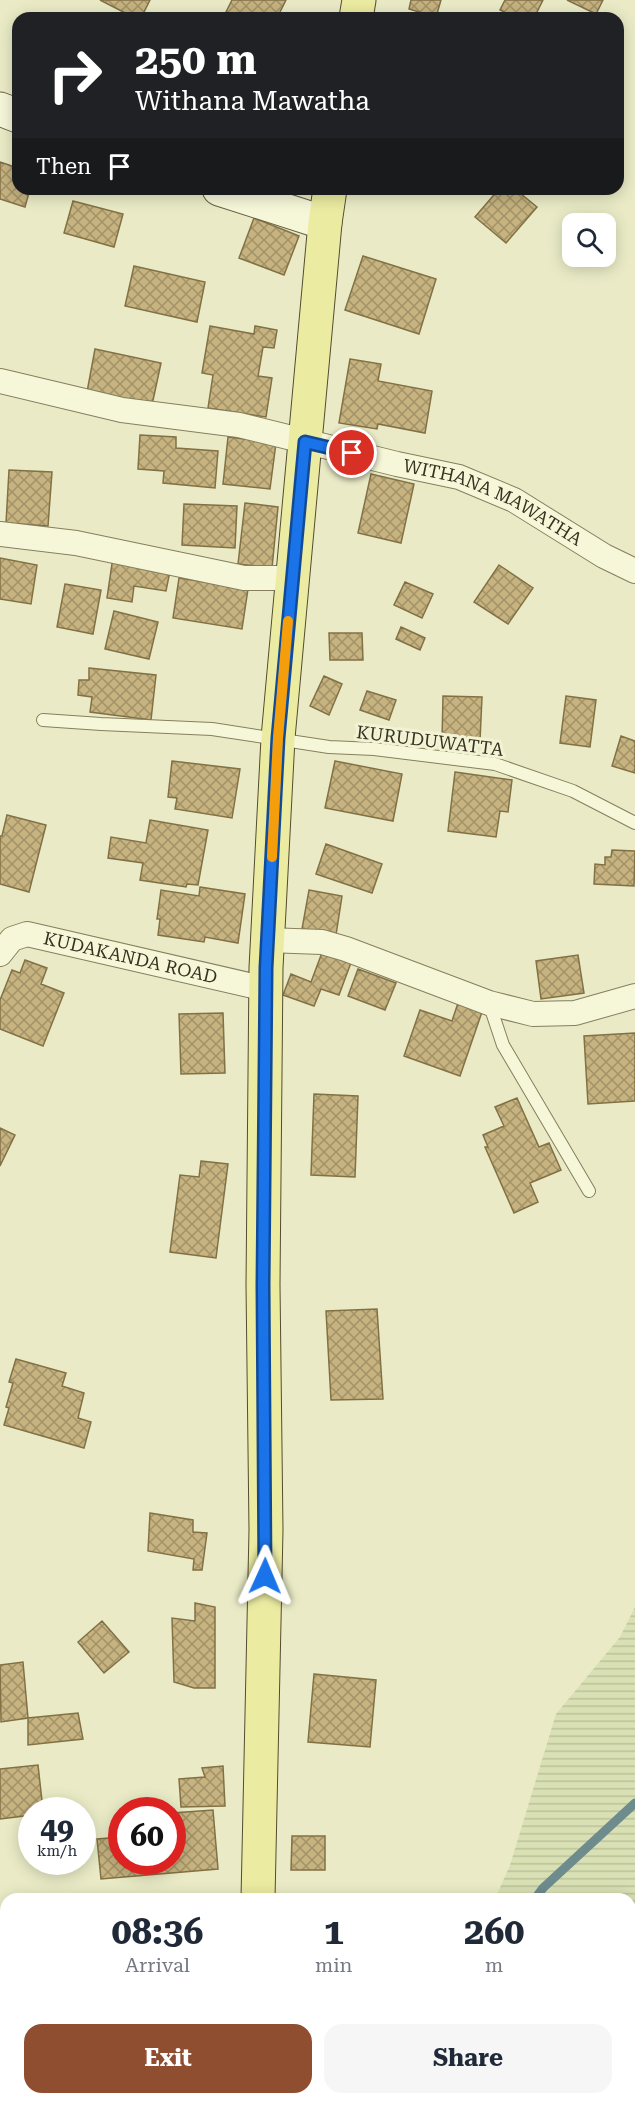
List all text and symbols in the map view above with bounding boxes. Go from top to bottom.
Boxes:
text: 250 m [135,35,257,84]
icon: right [36,36,114,114]
text: Withana Mawatha [135,85,370,117]
icon: arrive [103,150,136,183]
text: Then [36,154,91,179]
map controls [562,213,616,267]
button: search [562,213,616,267]
pin [326,427,377,478]
icon: arrive [335,436,368,469]
street label: WITHANA MAWATHA [402,455,586,550]
street label: KURUDUWATTA [355,721,505,760]
street label: KUDAKANDA ROAD [42,927,219,987]
position arrow [233,1544,297,1608]
speed limit sign: 60 [108,1797,186,1875]
text: 49 [40,1811,74,1846]
text: km/h [37,1842,77,1860]
text: 08:36 [112,1911,203,1953]
text: 1 [324,1911,344,1953]
text: 260 [464,1911,524,1953]
text: Arrival [125,1953,190,1977]
text: min [315,1953,352,1977]
text: m [485,1953,503,1977]
button: Exit [24,2024,312,2093]
button: Share [324,2024,612,2093]

